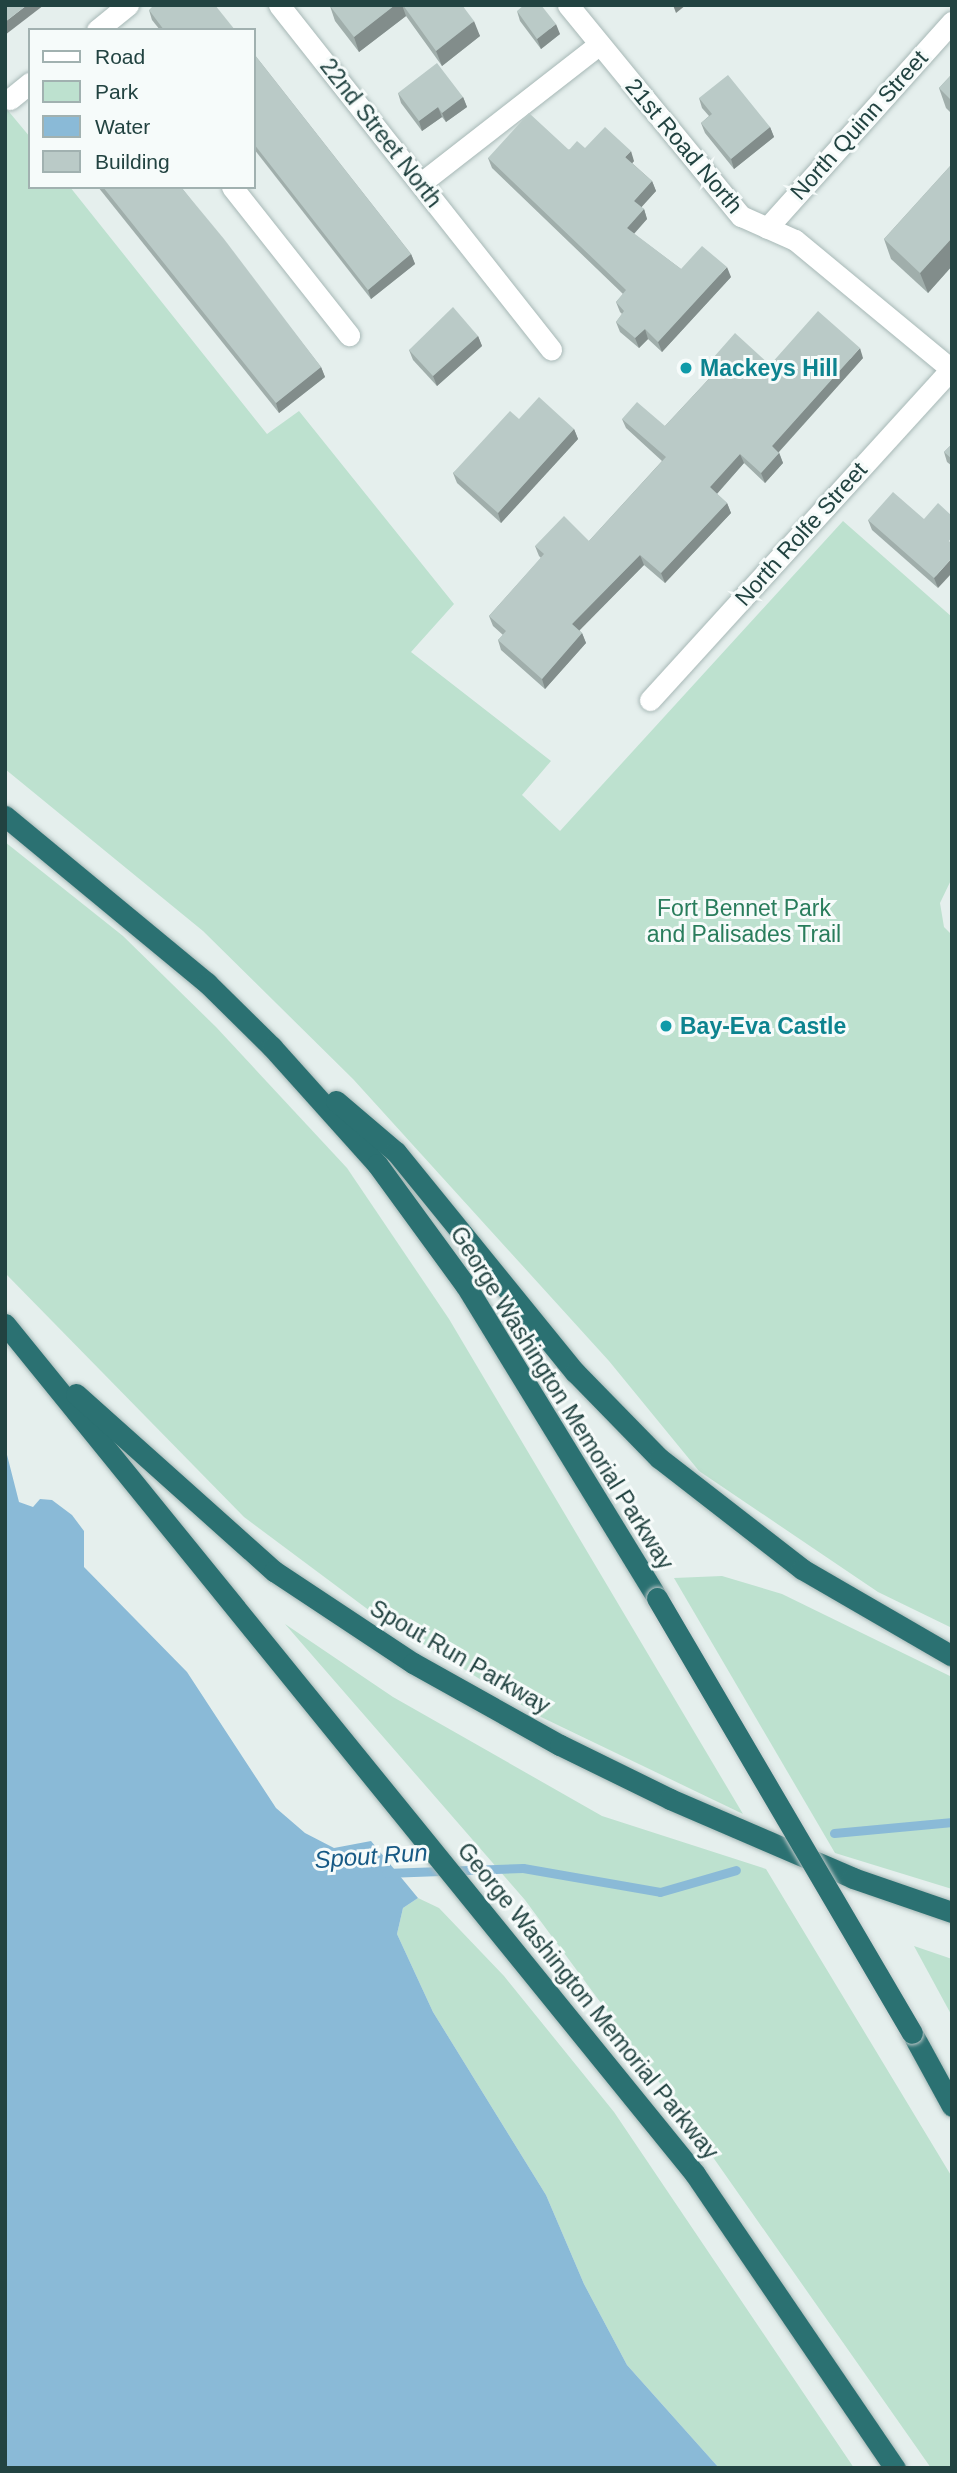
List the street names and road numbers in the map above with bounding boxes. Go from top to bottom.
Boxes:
street label: North Quinn Street [785,45,933,205]
street label: 22nd Street North [314,53,448,213]
street label: 21st Road North [620,73,748,219]
street label: North Rolfe Street [729,456,873,612]
street label: George Washington Memorial Parkway [445,1221,679,1575]
street label: Spout Run Parkway [365,1594,555,1720]
street label: George Washington Memorial Parkway [452,1837,724,2165]

